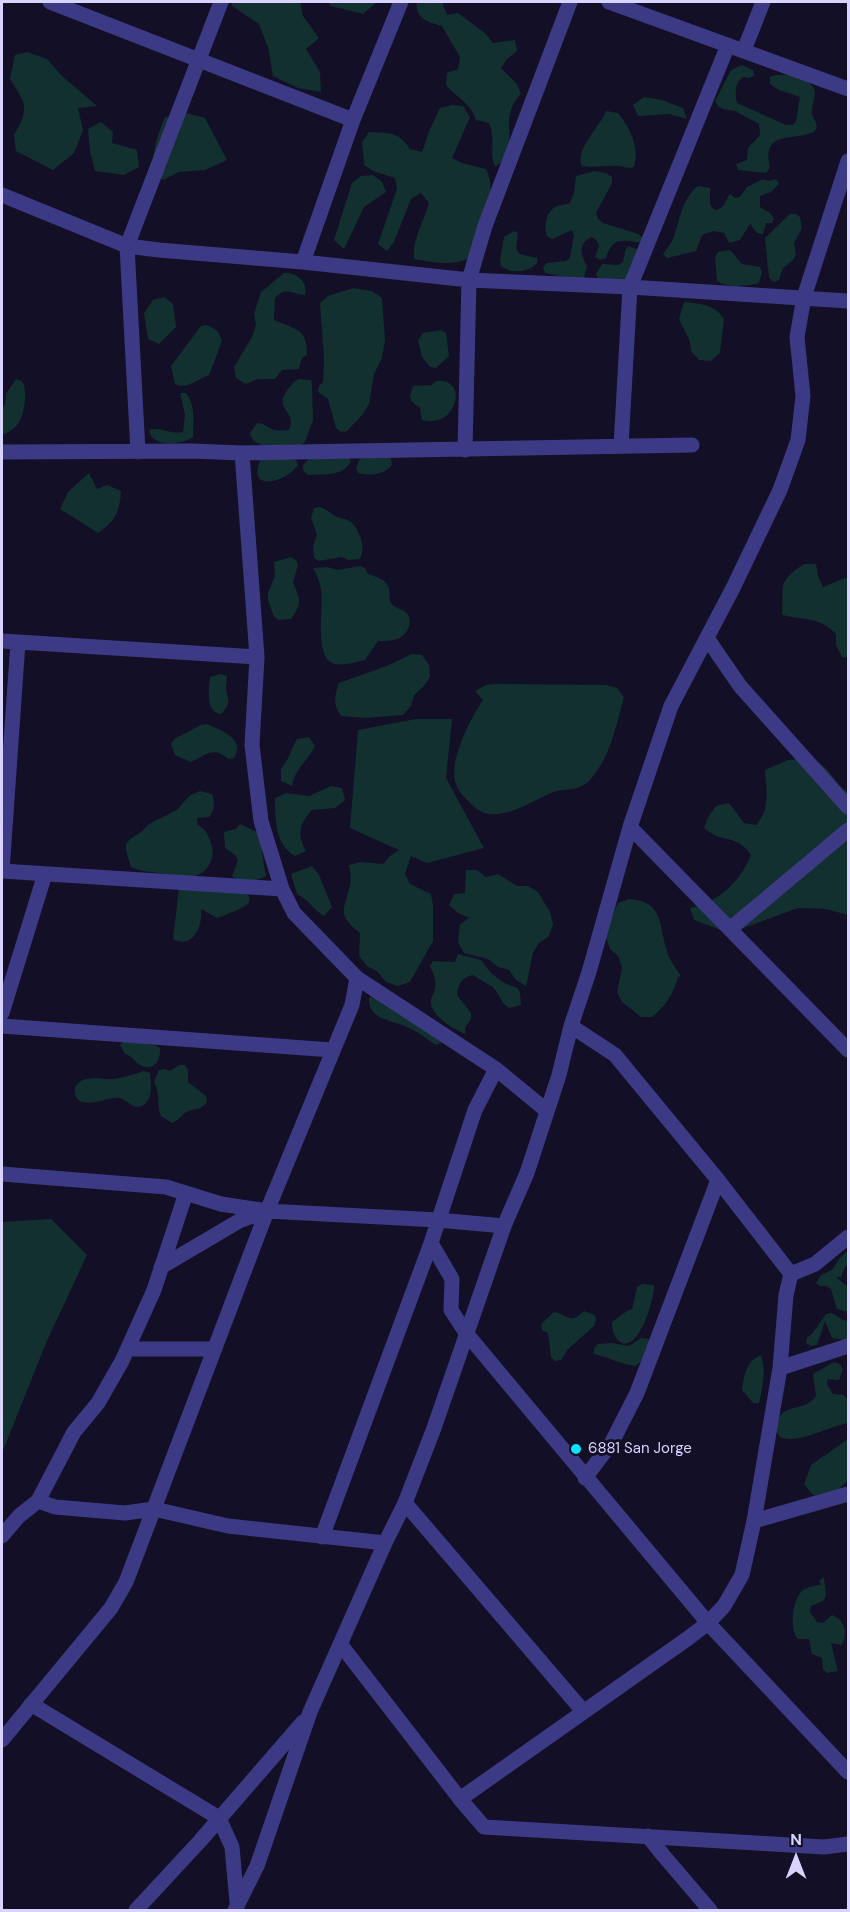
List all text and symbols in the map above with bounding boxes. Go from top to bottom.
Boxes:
place label: 6881 San Jorge [588,1440,692,1458]
marker: 6881 San Jorge [569,1442,583,1456]
north arrow [766,1828,826,1888]
text: N [790,1829,802,1850]

